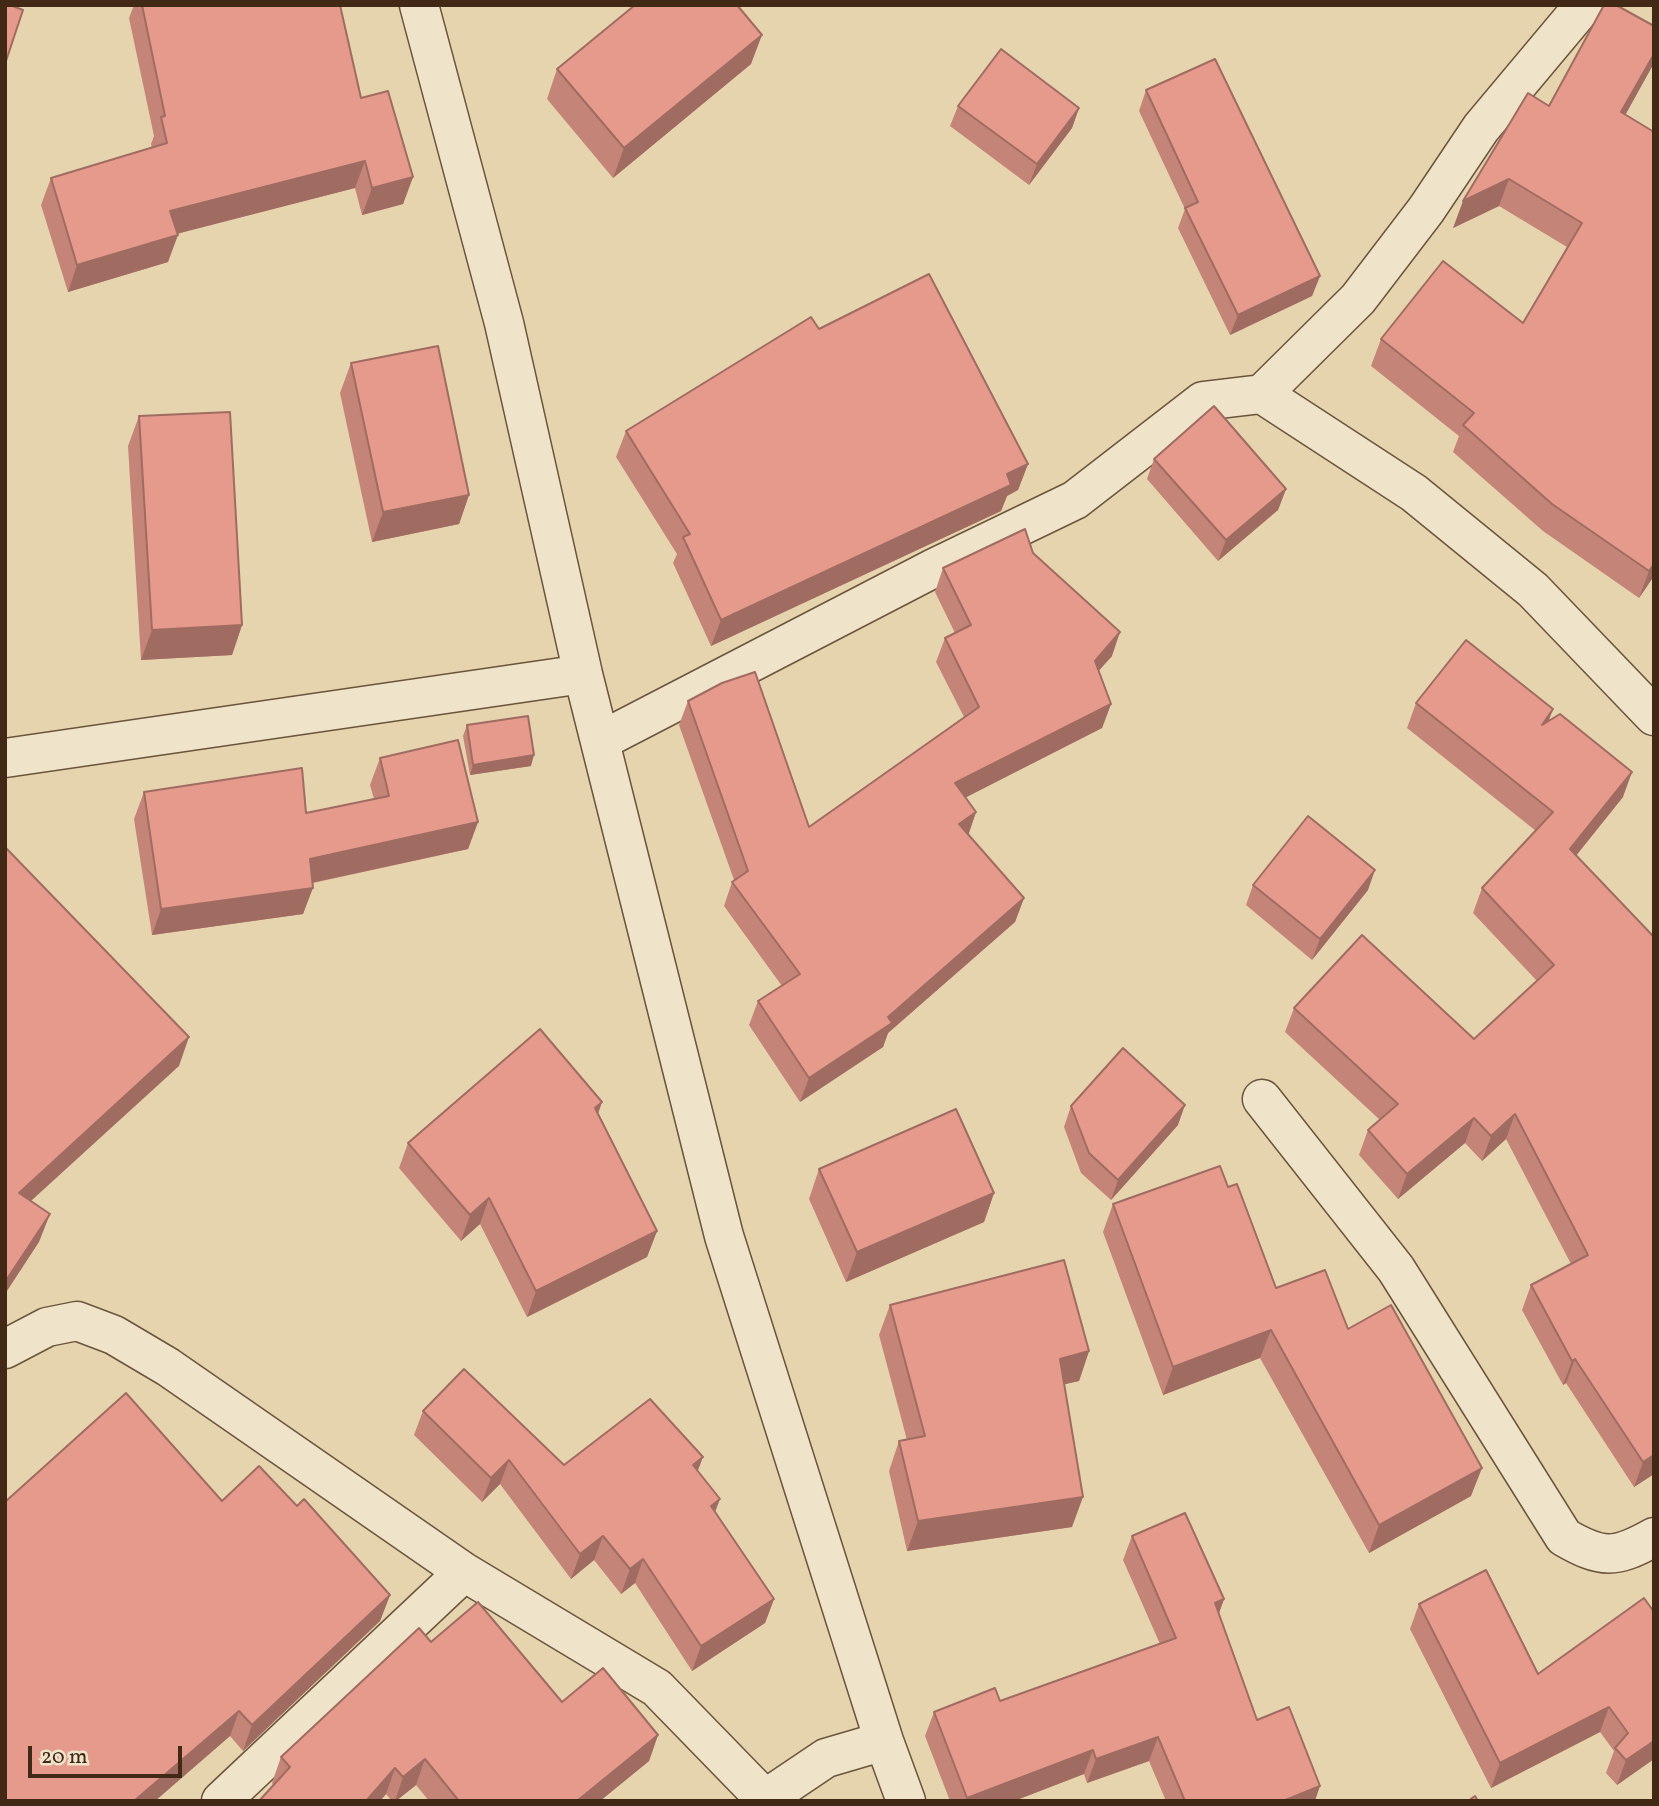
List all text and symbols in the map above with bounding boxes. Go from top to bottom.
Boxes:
scale bar [32,1732,186,1776]
text: 20 m [41,1743,87,1772]

